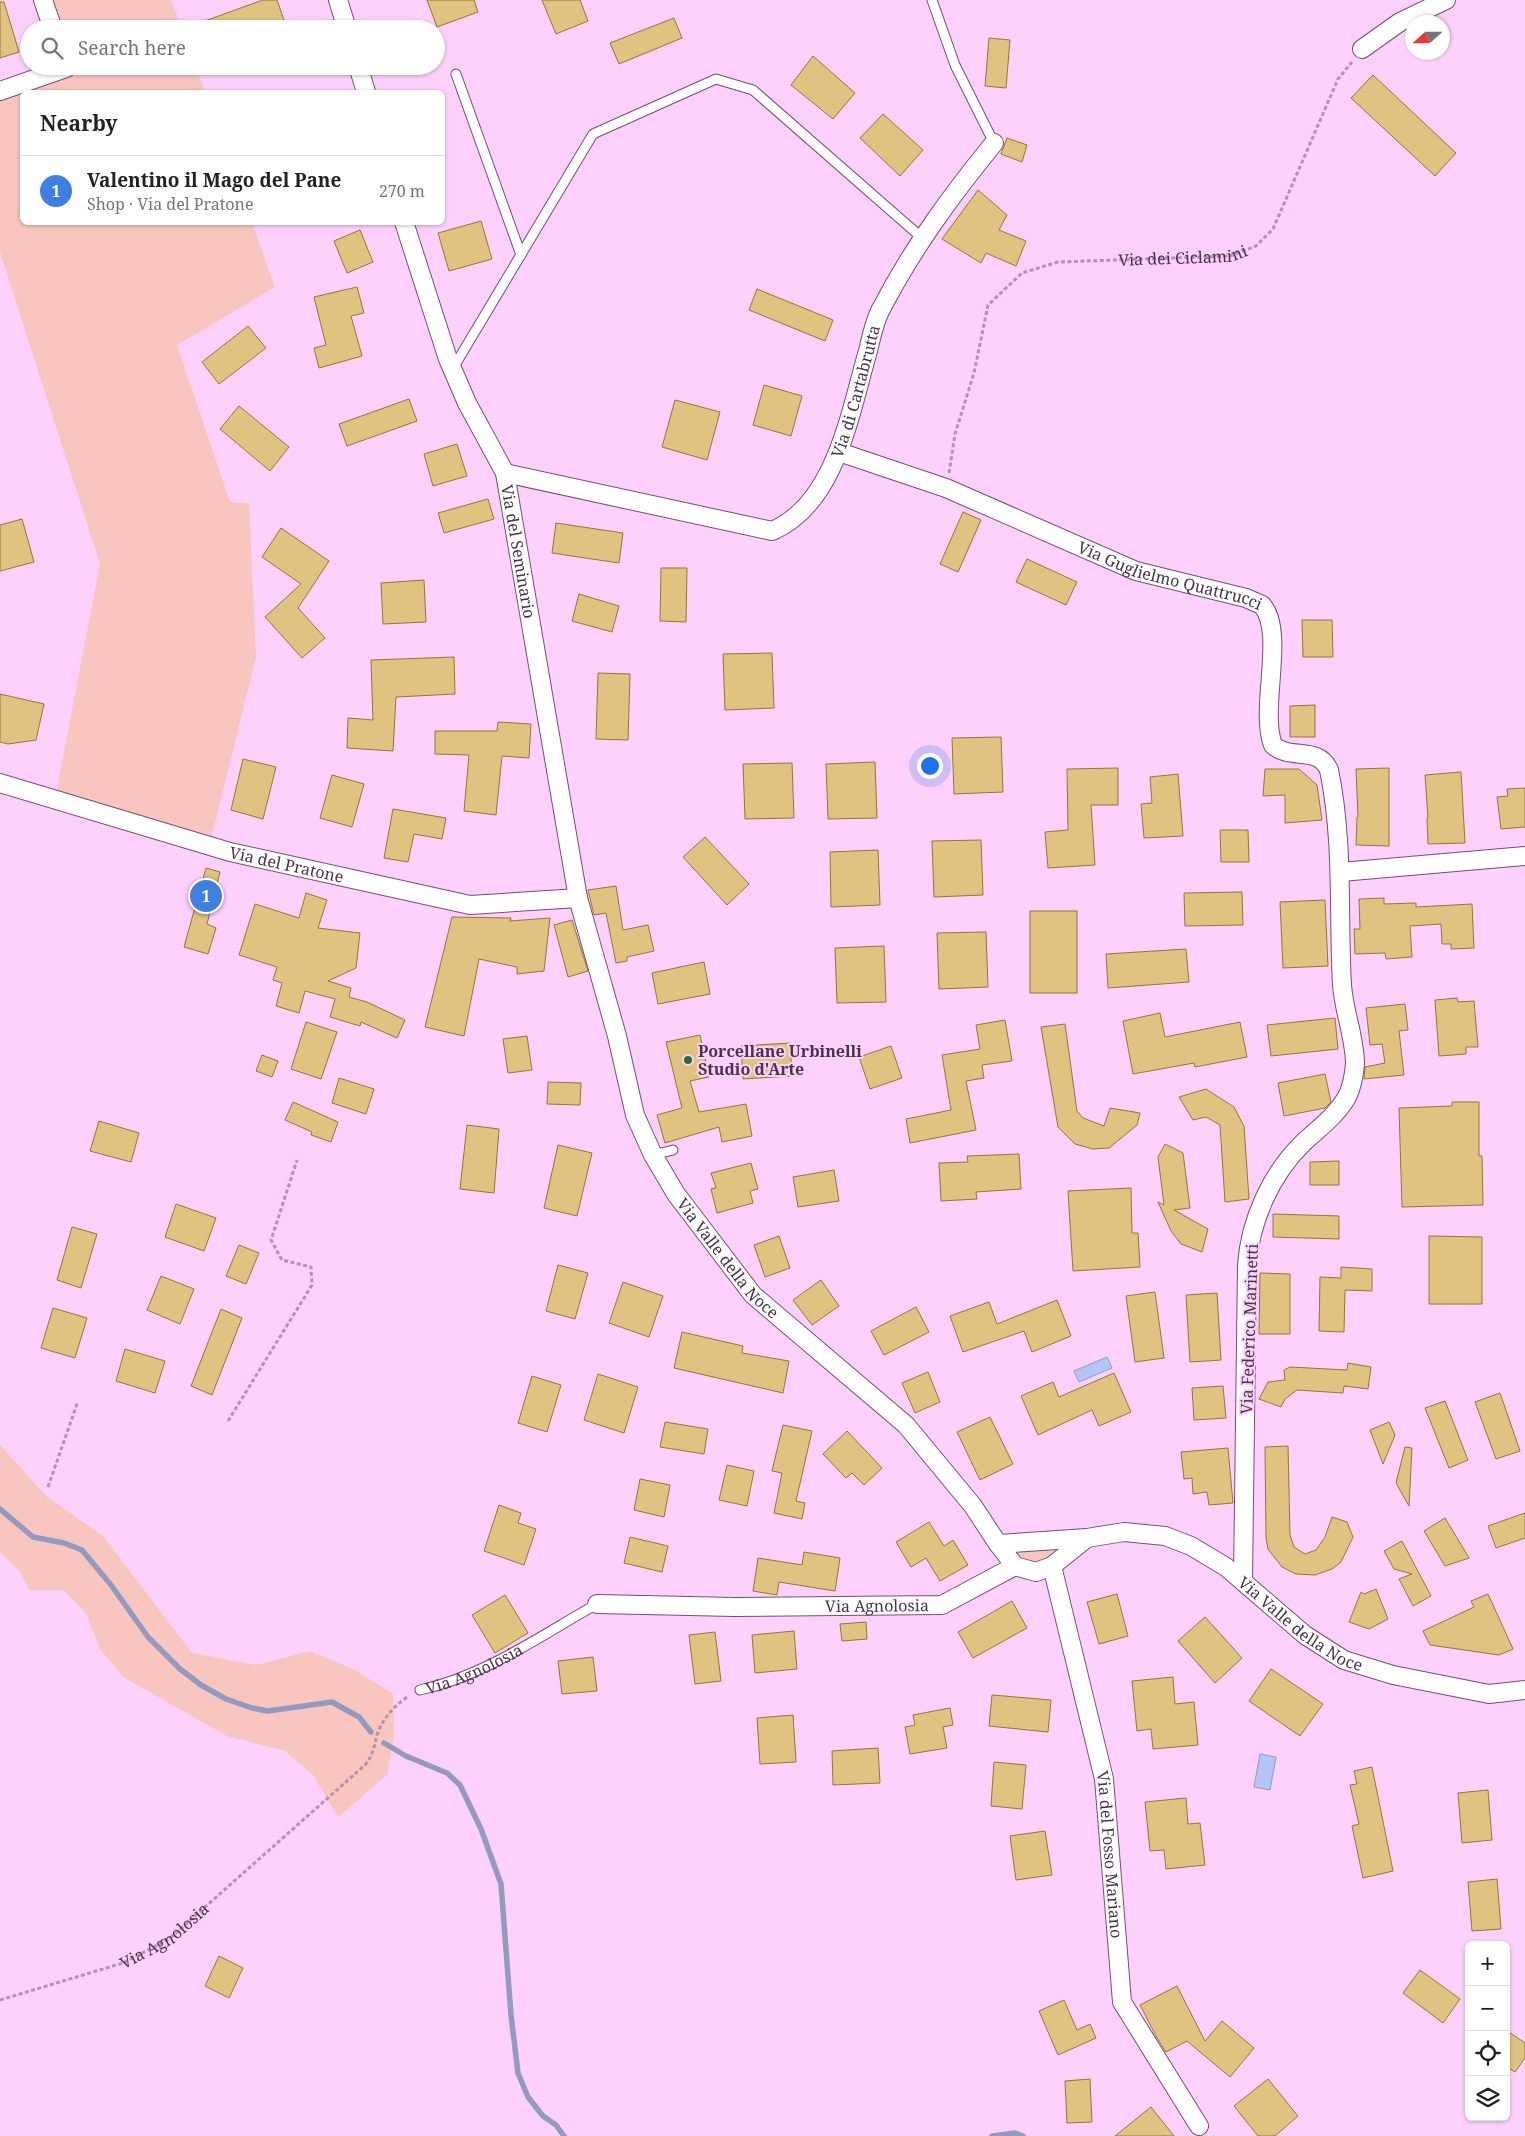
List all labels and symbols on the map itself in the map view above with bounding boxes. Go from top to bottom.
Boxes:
north arrow [1405,15,1450,60]
street label: Via dei Ciclamini [1118,239,1250,271]
street label: Via di Cartabrutta [826,323,885,461]
street label: Via del Seminario [496,483,541,620]
street label: Via Guglielmo Quattrucci [1074,536,1266,615]
your location [917,753,943,779]
street label: Via del Pratone [227,841,346,888]
pin: 1 [190,877,222,915]
place label: Porcellane Urbinelli Studio d'Arte [698,1040,862,1080]
marker: Porcellane Urbinelli Studio d'Arte [682,1054,694,1066]
street label: Via Valle della Noce [672,1193,784,1323]
street label: Via Federico Marinetti [1235,1243,1263,1415]
street label: Via Valle della Noce [1234,1571,1365,1676]
street label: Via Agnolosia [825,1594,929,1617]
street label: Via Agnolosia [423,1639,527,1699]
street label: Via del Fosso Mariano [1091,1768,1128,1939]
street label: Via Agnolosia [116,1898,213,1974]

